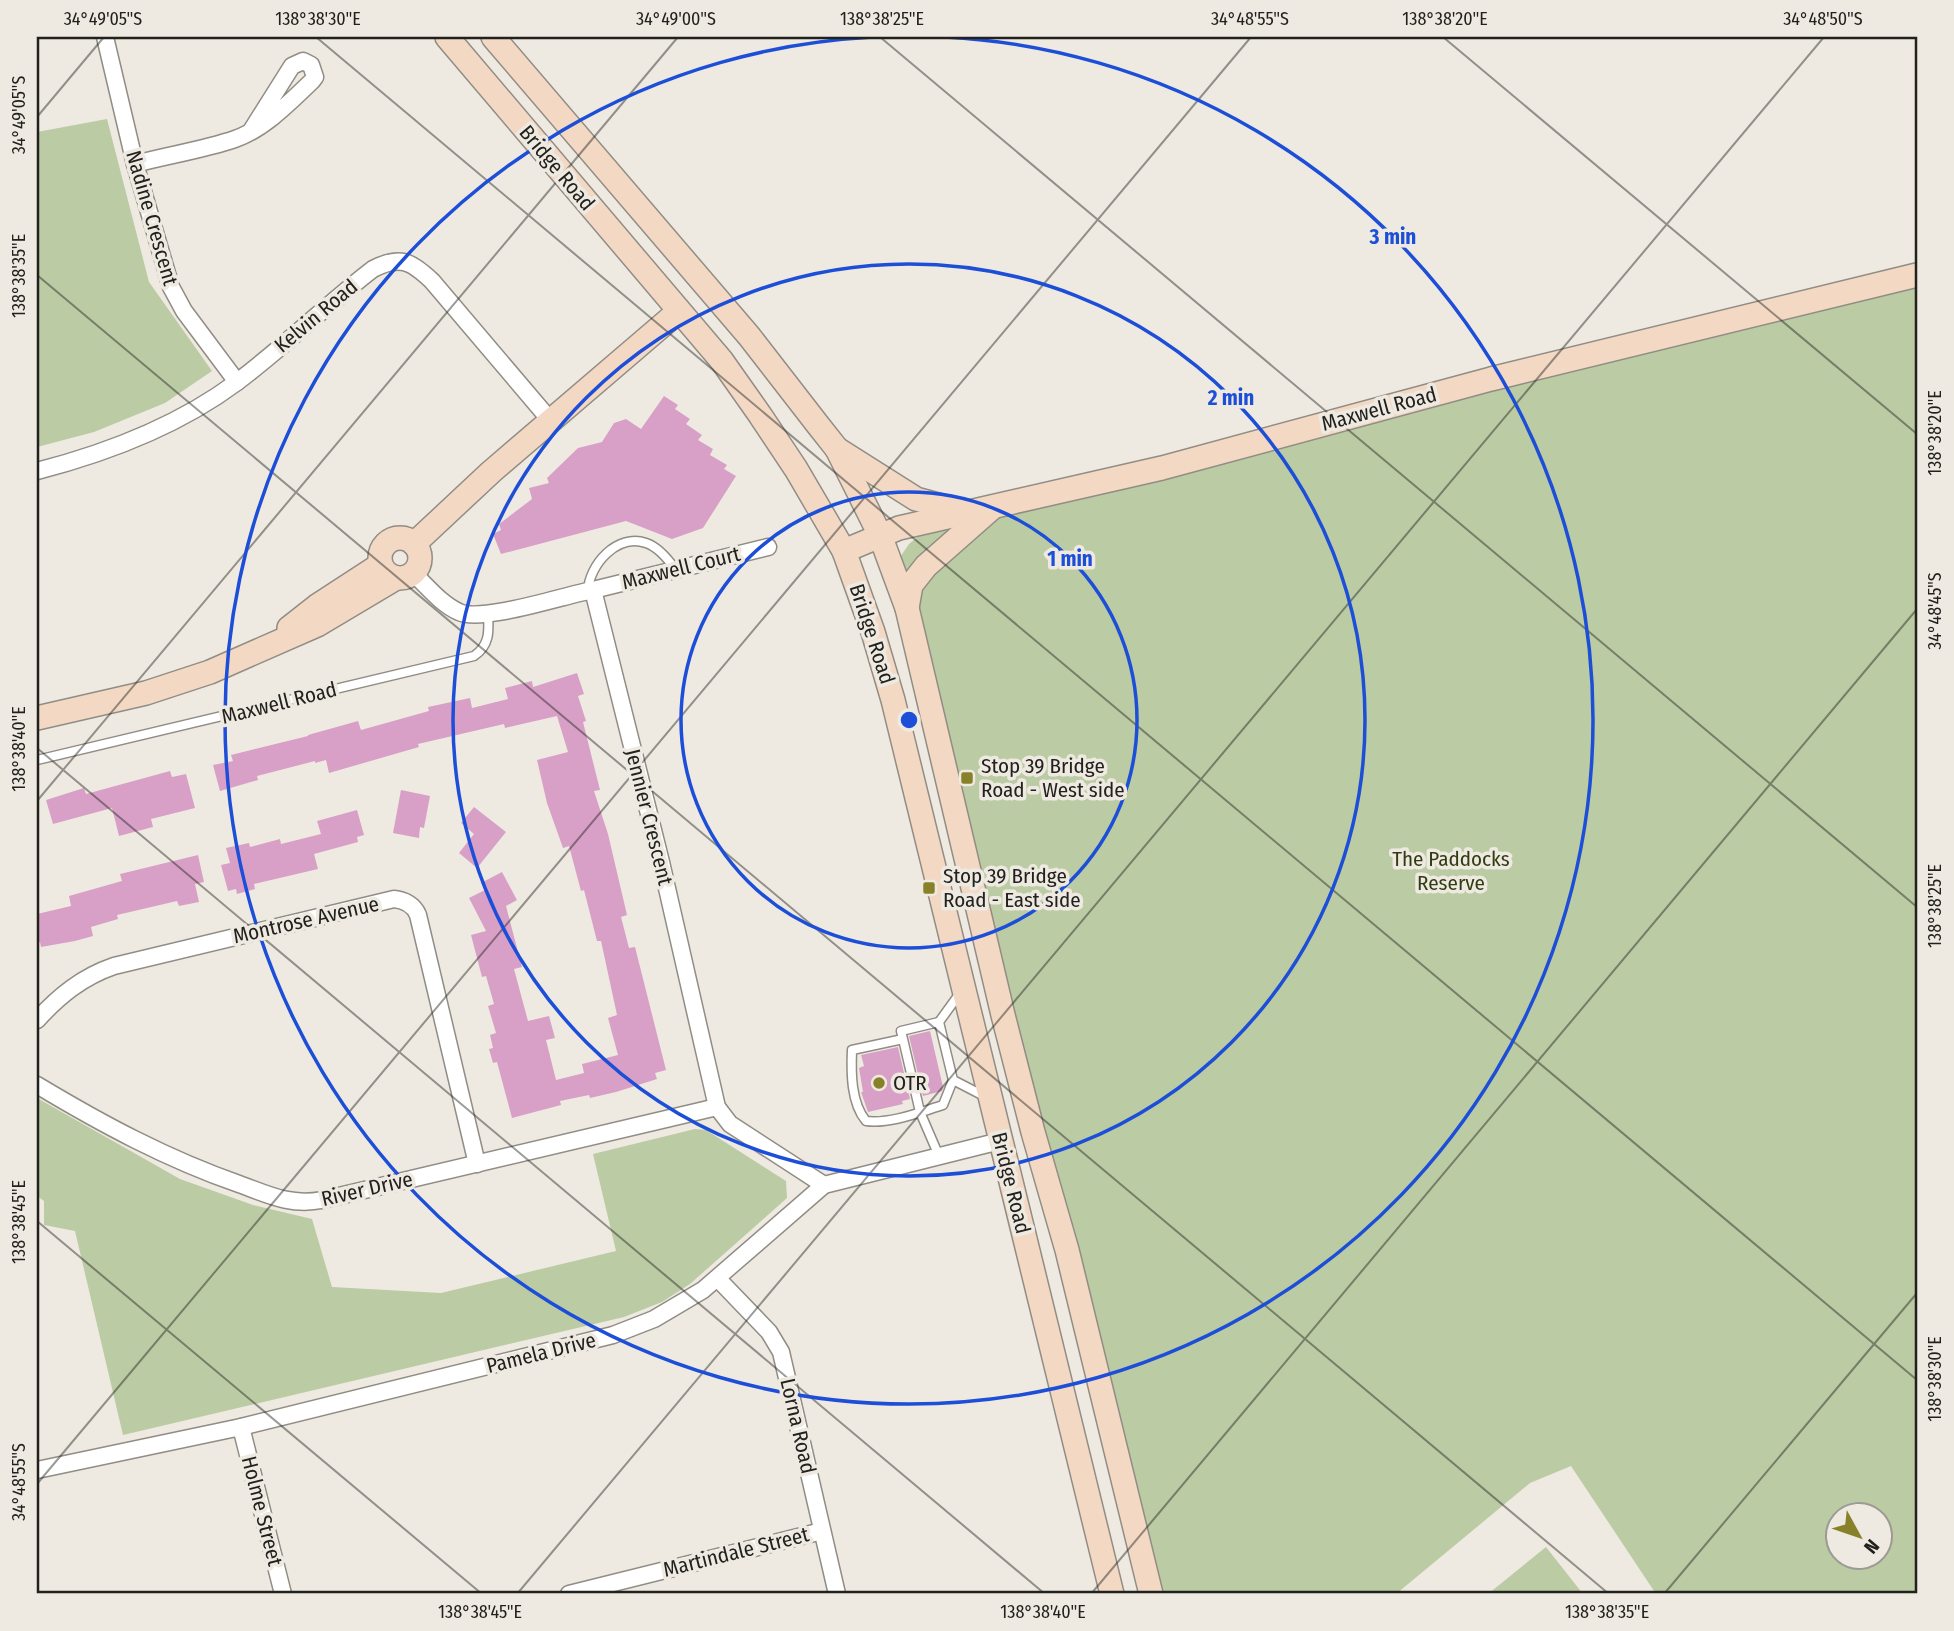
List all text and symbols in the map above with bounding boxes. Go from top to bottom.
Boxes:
text: 34°49'05"S [64,8,142,30]
text: 138°38'30"E [275,8,361,30]
text: 34°49'00"S [636,8,716,30]
text: 138°38'25"E [840,8,924,30]
text: 34°48'55"S [1211,8,1289,30]
text: 138°38'20"E [1402,8,1488,30]
text: 34°48'50"S [1783,8,1863,30]
text: 34°49'05"S [8,76,30,154]
street label: Bridge Road [514,120,600,216]
street label: Nadine Crescent [120,147,184,289]
text: 3 min [1369,224,1416,250]
text: 138°38'35"E [8,234,30,318]
street label: Kelvin Road [269,274,363,358]
street label: Maxwell Road [1319,381,1439,437]
text: 2 min [1207,385,1254,411]
text: 138°38'20"E [1924,390,1946,476]
street label: Maxwell Court [619,541,743,595]
text: 1 min [1047,546,1093,572]
text: 34°48'45"S [1924,572,1946,650]
street label: Bridge Road [844,581,900,687]
street label: Maxwell Road [219,676,339,730]
text: 138°38'40"E [8,706,30,792]
centre of rings [897,708,921,732]
street label: Jennier Crescent [620,746,679,888]
place label: Stop 39 Bridge Road - West side [981,753,1125,803]
marker: Stop 39 Bridge Road - West side [959,770,975,786]
park label: The Paddocks Reserve [1392,846,1510,896]
place label: Stop 39 Bridge Road - East side [943,863,1081,913]
text: 138°38'25"E [1924,864,1946,948]
marker: Stop 39 Bridge Road - East side [921,880,937,896]
street label: Montrose Avenue [230,891,382,949]
place label: OTR [893,1070,927,1096]
marker: OTR [871,1075,887,1091]
street label: Bridge Road [986,1130,1036,1236]
street label: River Drive [319,1166,415,1212]
text: 138°38'45"E [8,1180,30,1264]
street label: Pamela Drive [484,1327,598,1379]
text: 138°38'30"E [1924,1336,1946,1422]
street label: Lorna Road [774,1376,822,1476]
text: 34°48'55"S [8,1443,30,1521]
street label: Holme Street [236,1453,288,1569]
north arrow [1825,1502,1895,1572]
street label: Martindale Street [660,1521,812,1583]
text: N [1859,1535,1884,1558]
text: 138°38'45"E [438,1601,522,1623]
text: 138°38'40"E [1000,1601,1086,1623]
text: 138°38'35"E [1565,1601,1649,1623]

